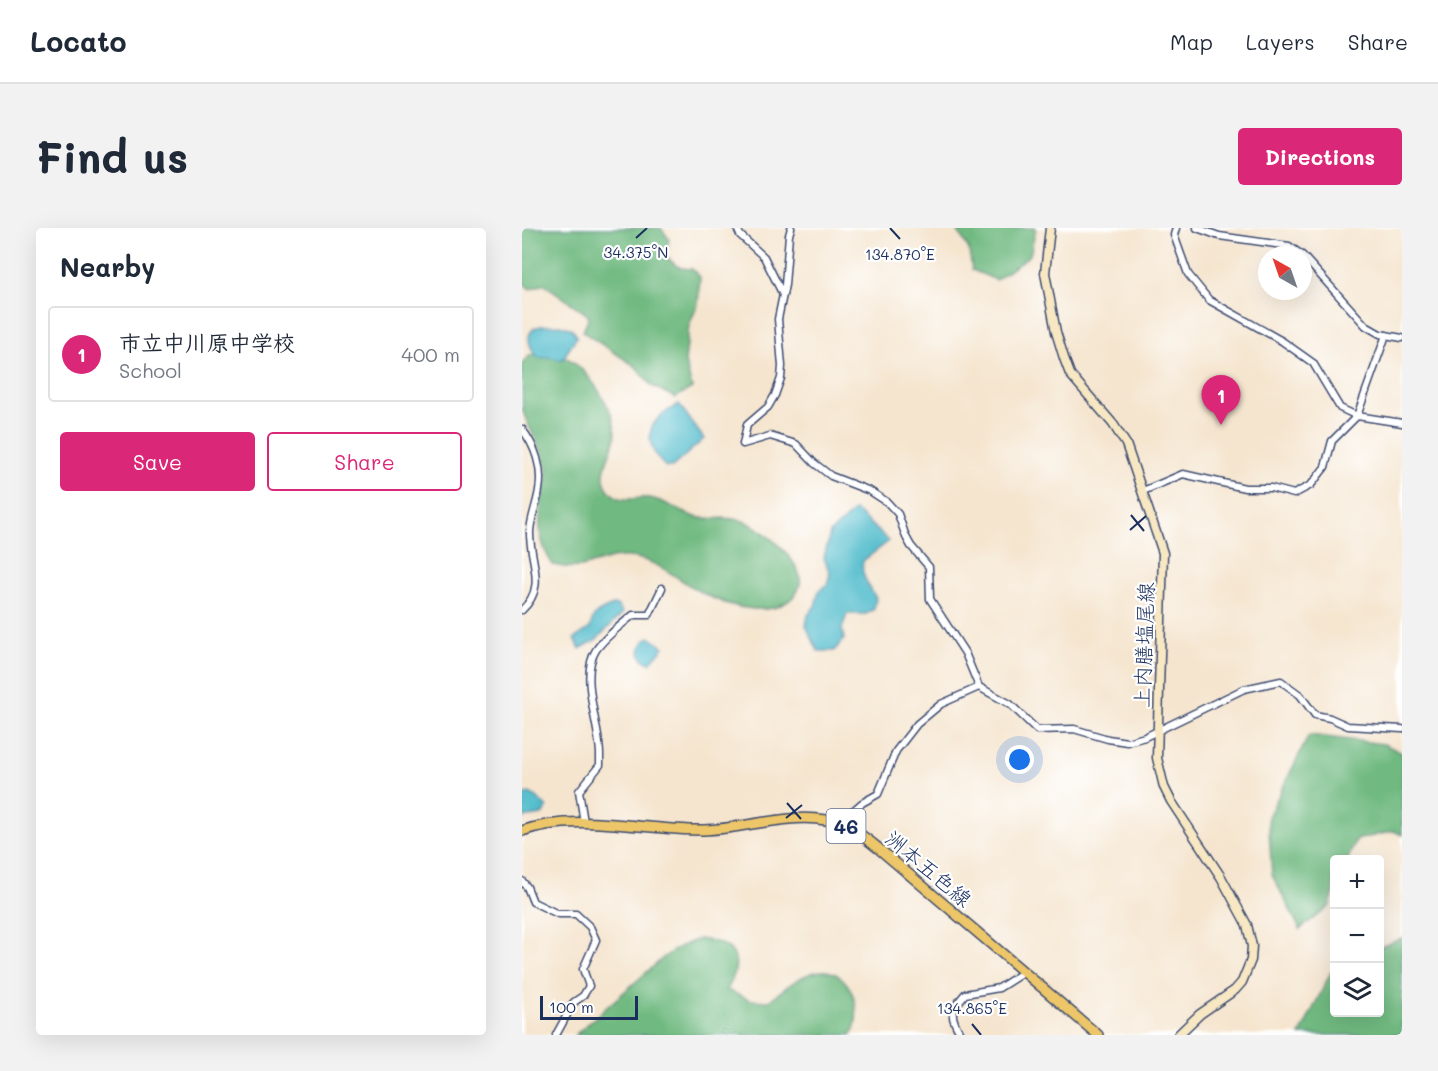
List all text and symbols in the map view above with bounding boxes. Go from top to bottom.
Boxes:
text: Locato [30,23,127,59]
text: Map [1170,28,1213,55]
text: Layers [1246,28,1315,55]
text: Share [1348,28,1408,55]
button: Directions [1238,128,1402,185]
text: Find us [36,129,188,184]
text: 34.375°N [604,242,668,262]
text: 134.870°E [865,244,935,264]
north arrow [1258,246,1312,300]
text: Nearby [60,250,155,284]
text: 市立中川原中学校 [119,328,295,357]
text: 1 [77,341,86,367]
text: 400 m [401,341,460,367]
text: School [119,357,182,383]
pin: 1 [1202,376,1240,425]
button: Save [60,432,255,491]
button: Share [267,432,462,491]
street label: 上内膳塩尾線 [1127,582,1159,708]
your location [1005,745,1034,774]
road number: 46 [826,809,866,843]
street label: 洲本五色線 [880,824,978,912]
map controls [1330,855,1384,1017]
button: + [1330,855,1384,909]
button: − [1330,909,1384,963]
button: layers [1330,963,1384,1017]
scale bar [540,993,638,1020]
text: 100 m [549,996,594,1017]
text: 134.865°E [937,998,1007,1018]

